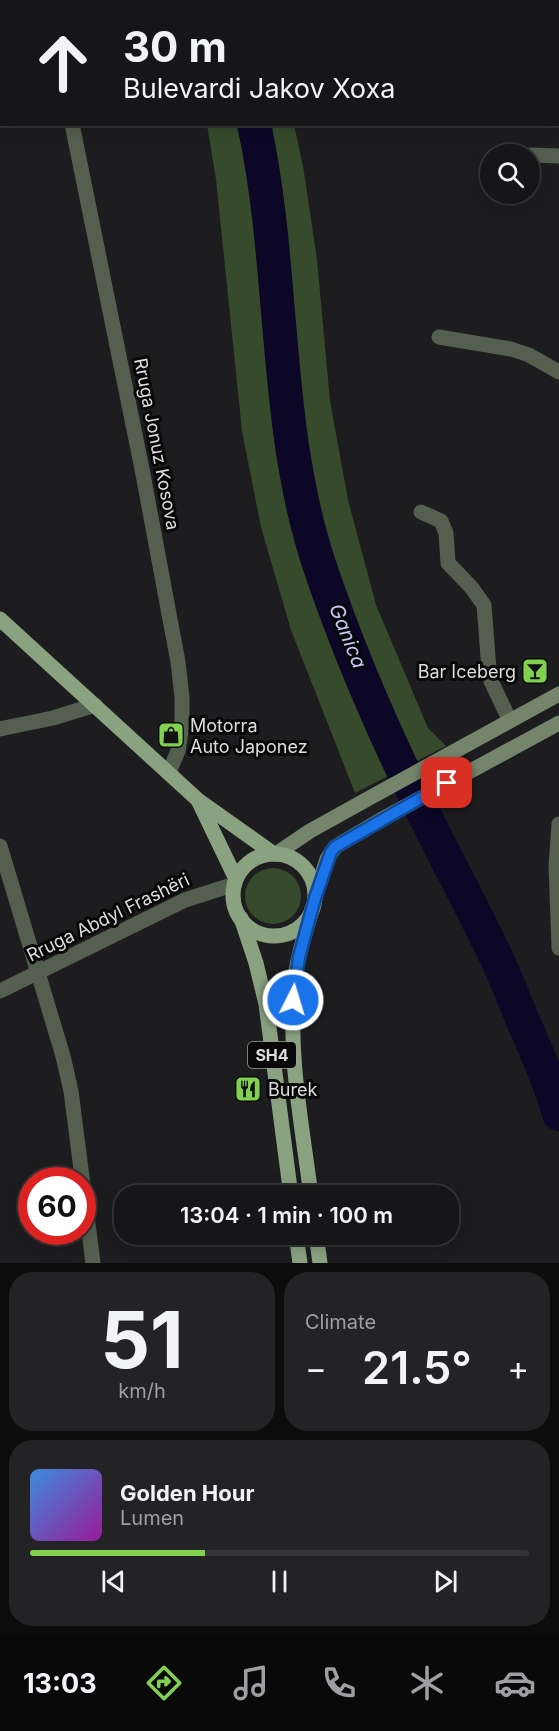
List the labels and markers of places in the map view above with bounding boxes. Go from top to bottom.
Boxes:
bar icon: Bar Iceberg [520,656,550,686]
place label: Bar Iceberg [418,661,516,682]
place label: Motorra Auto Japonez [190,715,308,757]
shop icon: Motorra Auto Japonez [156,720,186,750]
pin [421,757,472,808]
restaurant icon: Burek [233,1074,263,1104]
place label: Burek [268,1079,317,1100]

